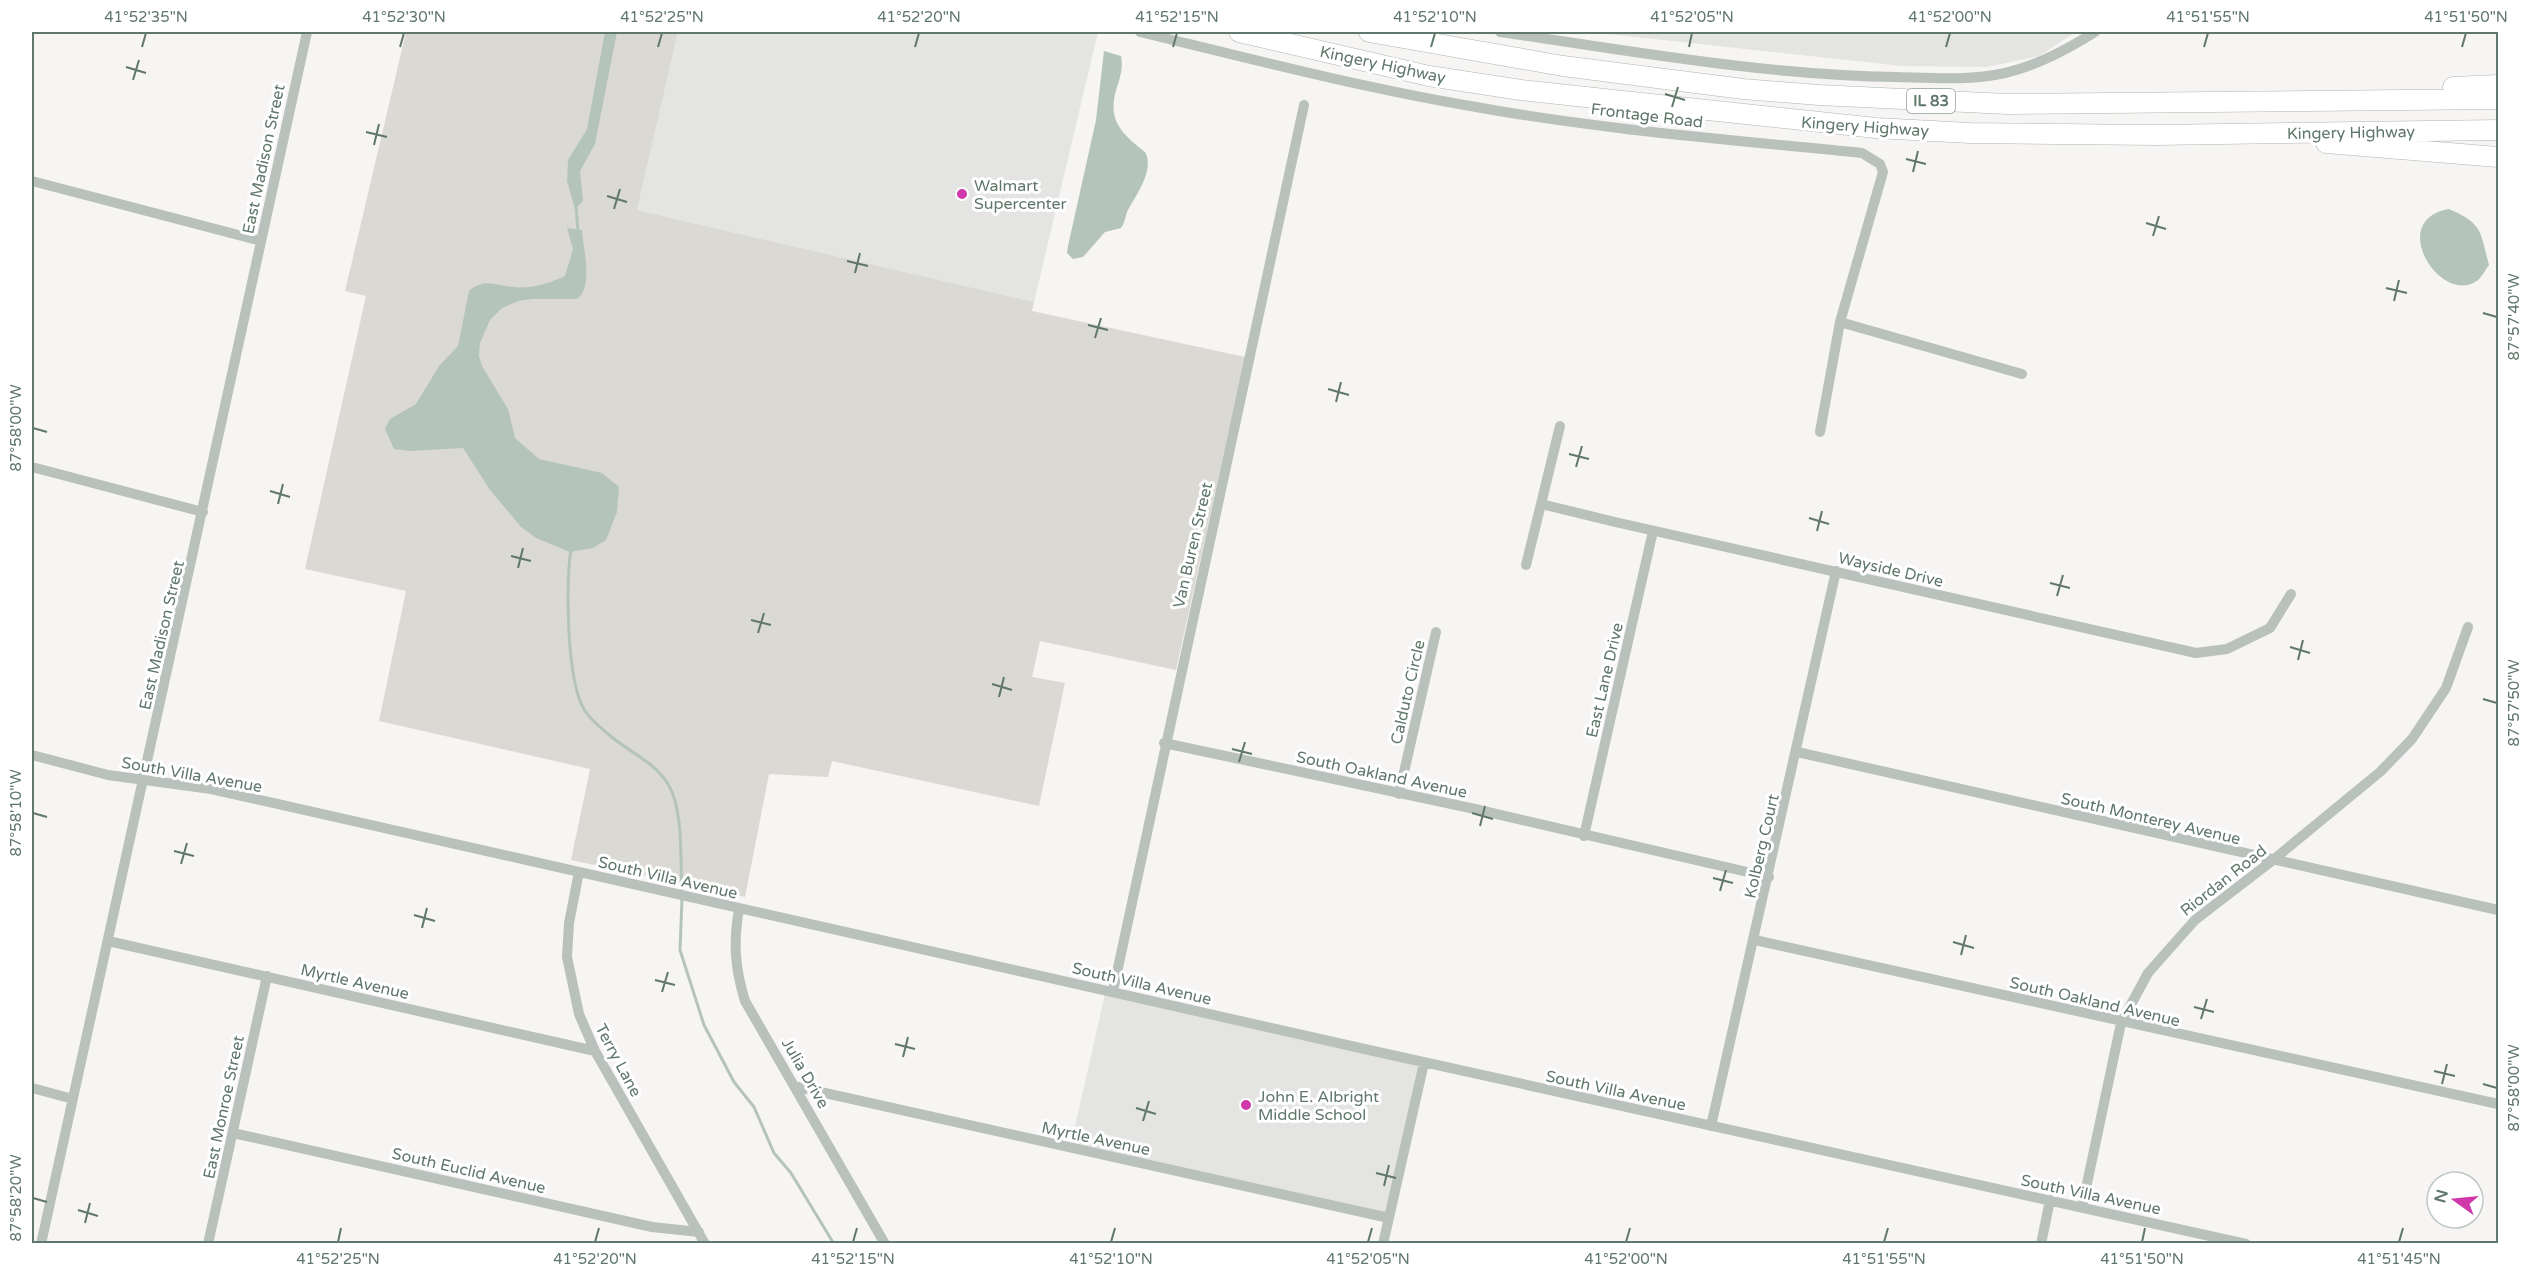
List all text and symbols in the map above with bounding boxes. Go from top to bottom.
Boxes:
text: 41°52'35"N [104,8,188,26]
text: 41°52'30"N [362,8,446,26]
text: 41°52'25"N [620,8,704,26]
text: 41°52'20"N [877,8,961,26]
text: 41°52'15"N [1135,8,1219,26]
text: 41°52'10"N [1393,8,1477,26]
text: 41°52'05"N [1650,8,1734,26]
text: 41°52'00"N [1908,8,1992,26]
text: 41°51'55"N [2166,8,2250,26]
text: 41°51'50"N [2424,8,2508,26]
street label: Kingery Highway [1318,42,1448,88]
street label: East Madison Street [238,83,290,236]
road number: IL 83 [1907,89,1955,113]
street label: Frontage Road [1590,99,1704,133]
street label: Kingery Highway [1800,113,1930,141]
street label: Kingery Highway [2287,122,2416,144]
place label: Walmart Supercenter [974,176,1068,214]
marker: Walmart Supercenter [955,187,969,201]
text: 87°57'40"W [2505,273,2523,361]
text: 87°58'00"W [7,384,25,472]
street label: Van Buren Street [1169,480,1217,610]
street label: Wayside Drive [1836,548,1945,592]
street label: East Madison Street [135,559,189,712]
street label: East Lane Drive [1582,621,1628,740]
street label: Calduto Circle [1386,638,1430,746]
text: 87°57'50"W [2505,659,2523,747]
street label: South Oakland Avenue [1295,747,1469,803]
street label: South Villa Avenue [120,753,264,797]
text: 87°58'10"W [7,769,25,857]
street label: South Monterey Avenue [2059,789,2243,849]
street label: Kolberg Court [1740,792,1784,900]
street label: Riordan Road [2176,841,2271,921]
street label: South Villa Avenue [596,852,740,904]
street label: South Villa Avenue [1070,958,1214,1010]
street label: Myrtle Avenue [299,960,411,1004]
street label: South Oakland Avenue [2008,973,2182,1031]
street label: Terry Lane [591,1021,646,1100]
street label: East Monroe Street [199,1034,249,1181]
street label: Julia Drive [777,1035,833,1112]
text: 87°58'00"W [2505,1044,2523,1132]
street label: South Villa Avenue [1544,1066,1688,1116]
place label: John E. Albright Middle School [1258,1087,1379,1125]
marker: John E. Albright Middle School [1239,1098,1253,1112]
street label: Myrtle Avenue [1040,1118,1152,1160]
street label: South Euclid Avenue [390,1144,548,1198]
text: 87°58'20"W [7,1154,25,1242]
street label: South Villa Avenue [2019,1170,2163,1220]
north arrow [2425,1170,2485,1230]
text: N [2430,1188,2453,1205]
text: 41°52'25"N [296,1250,380,1268]
text: 41°52'20"N [553,1250,637,1268]
text: 41°52'15"N [811,1250,895,1268]
text: 41°52'10"N [1069,1250,1153,1268]
text: 41°52'05"N [1326,1250,1410,1268]
text: 41°52'00"N [1584,1250,1668,1268]
text: 41°51'55"N [1842,1250,1926,1268]
text: 41°51'50"N [2100,1250,2184,1268]
text: 41°51'45"N [2357,1250,2441,1268]

